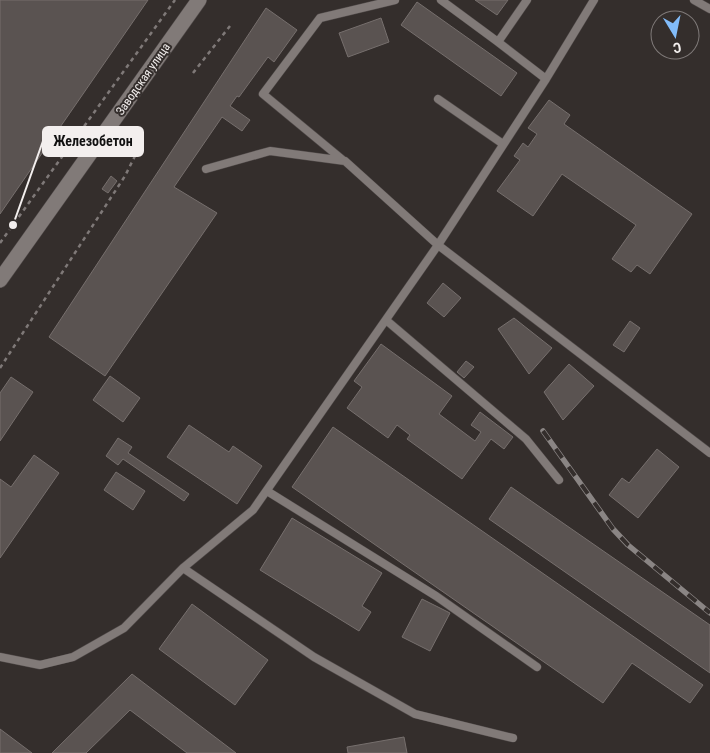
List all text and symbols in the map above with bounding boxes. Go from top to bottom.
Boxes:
north arrow [650,10,700,60]
text: С [672,39,683,56]
street label: Заводская улица [113,40,173,118]
callout: Железобетон [43,127,143,156]
text: Железобетон [53,133,133,149]

